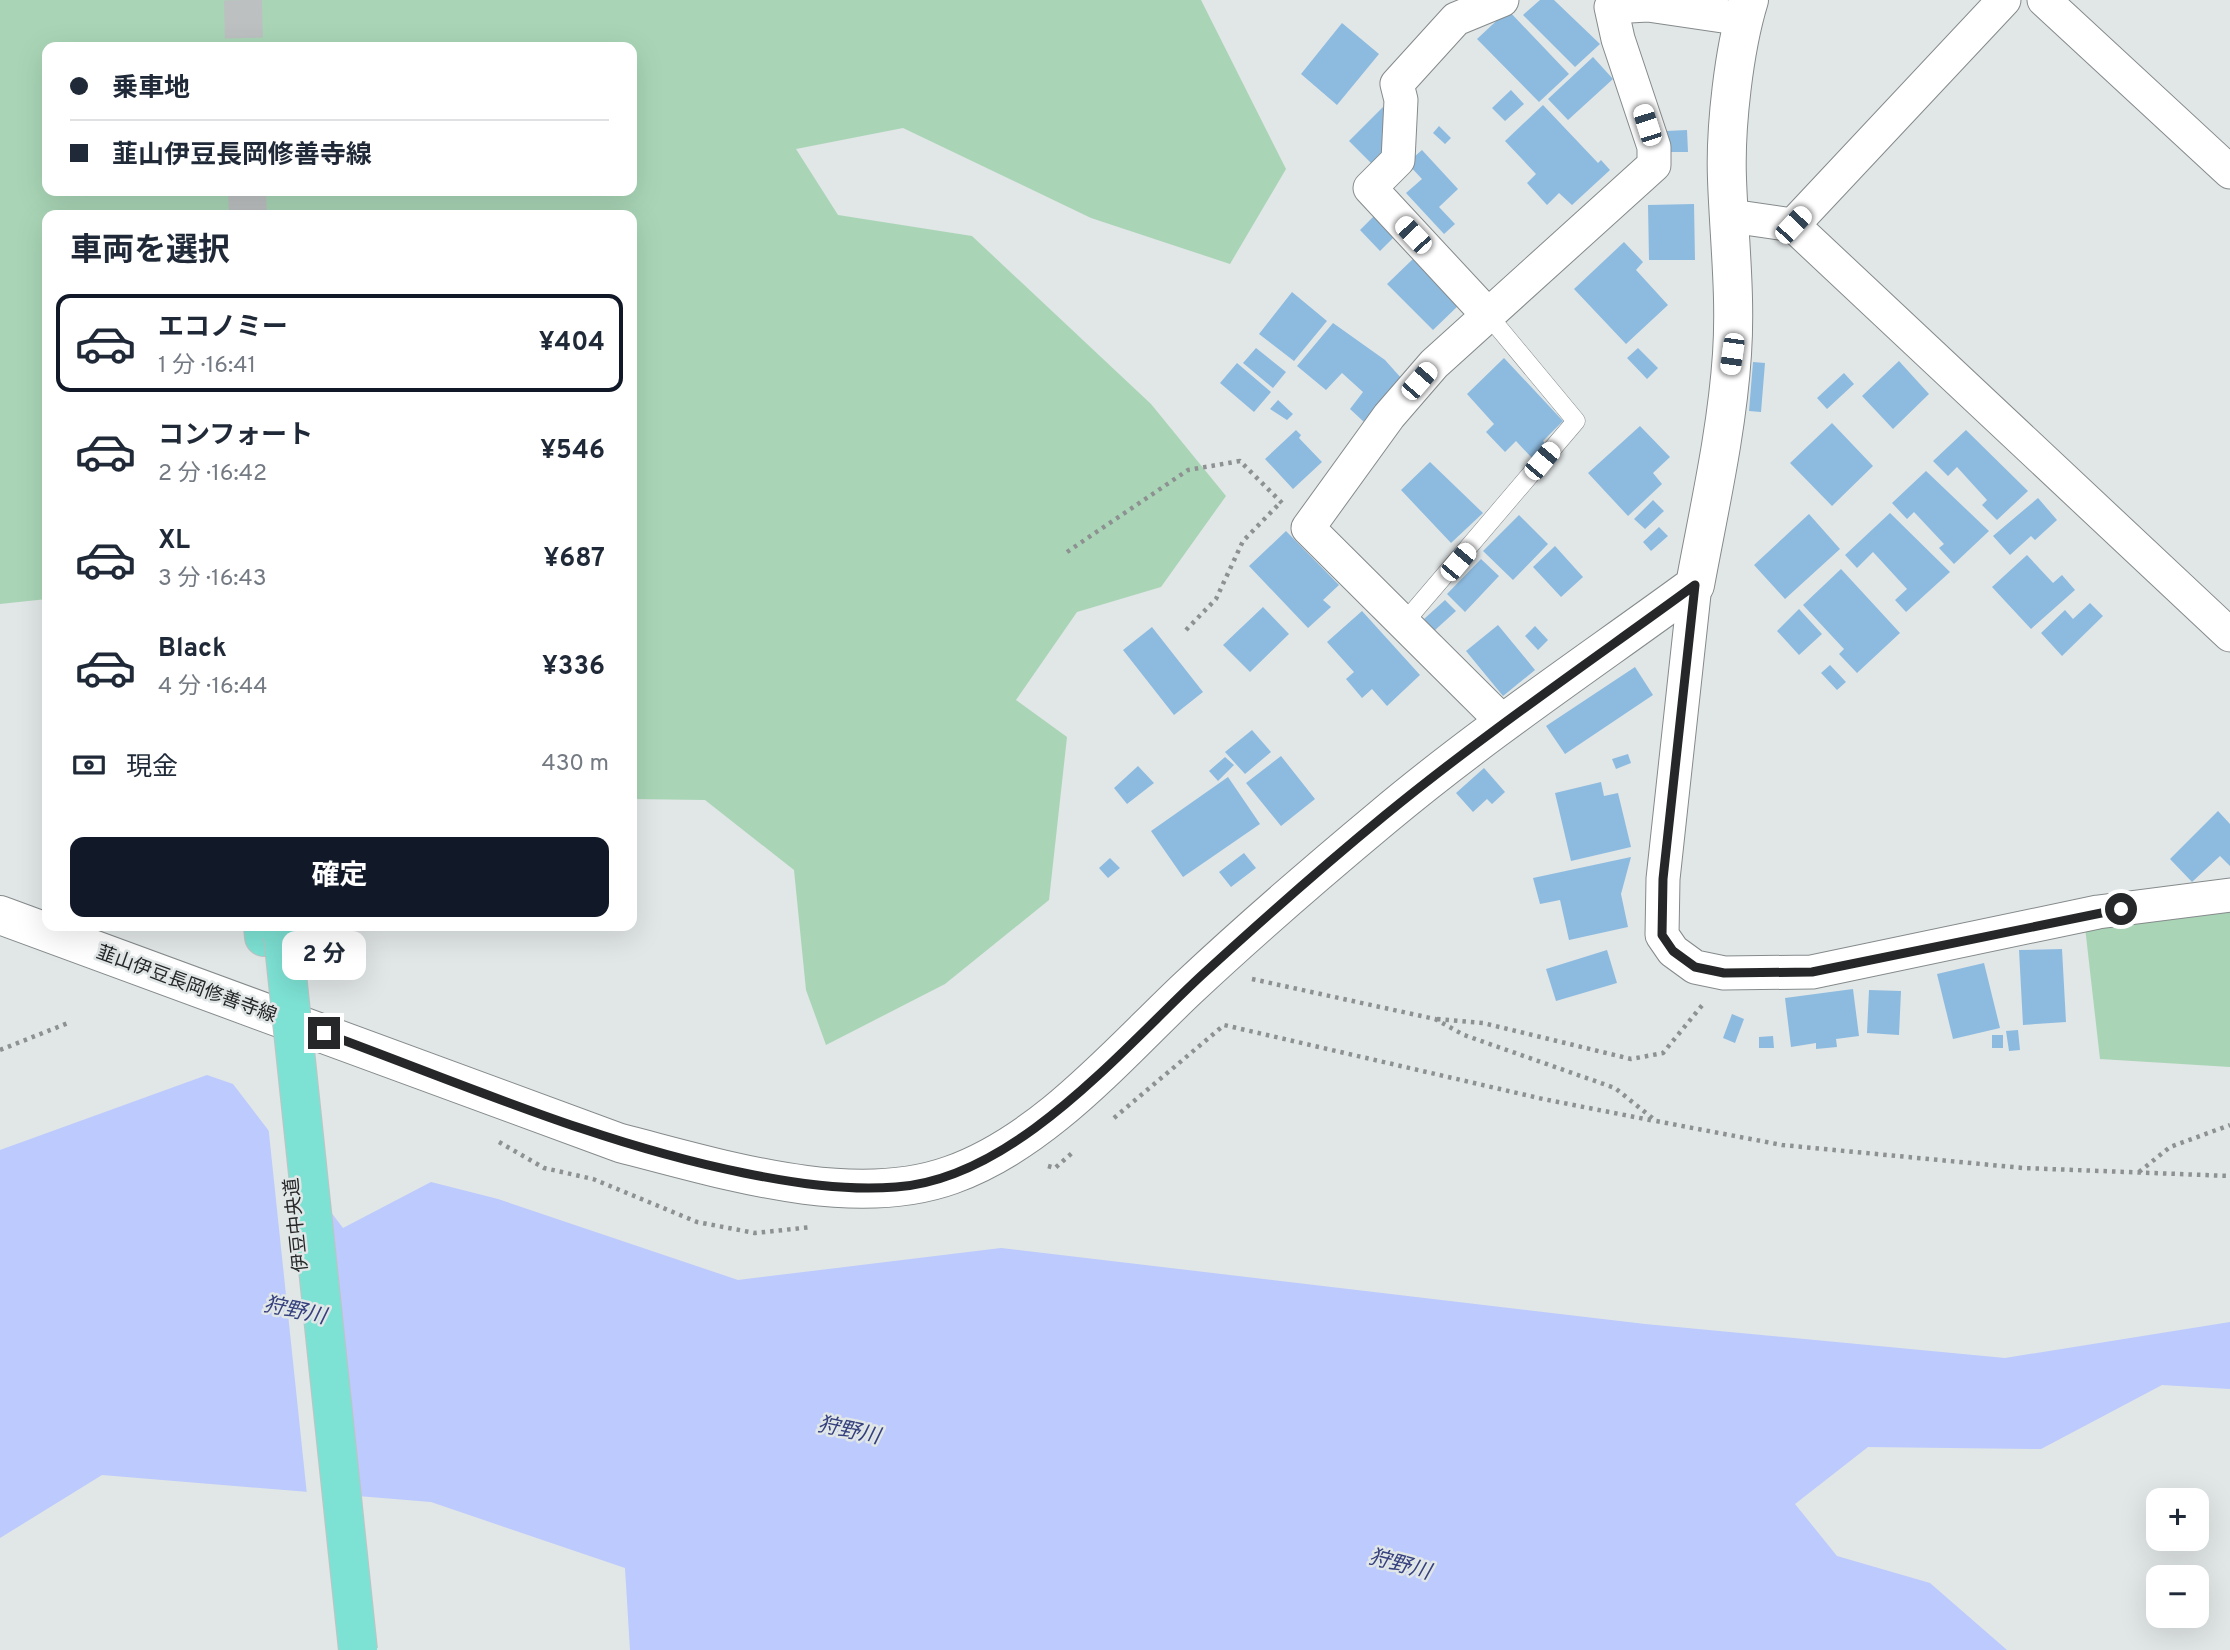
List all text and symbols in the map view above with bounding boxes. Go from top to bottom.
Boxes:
text: 乗車地 [112,73,190,106]
car [1631,102,1664,148]
text: 韮山伊豆長岡修善寺線 [112,140,372,173]
car [1771,202,1816,248]
car [1391,212,1436,258]
text: 車両を選択 [70,232,230,272]
icon: car [74,312,137,375]
text: エコノミー [158,312,288,345]
text: ¥404 [539,327,605,360]
car [1719,332,1746,376]
text: 1 分 · 16:41 [158,352,256,381]
car [1398,358,1441,404]
icon: car [74,420,137,483]
text: コンフォート [158,420,313,453]
text: ¥546 [540,435,605,468]
car [1521,438,1564,484]
text: 2 分 · 16:42 [158,460,267,489]
text: XL [158,525,190,558]
icon: car [74,528,137,591]
car [1437,539,1480,585]
text: ¥687 [544,543,605,576]
text: 3 分 · 16:43 [158,565,267,594]
text: Black [158,633,227,666]
icon: car [74,636,137,699]
text: ¥336 [542,651,605,684]
text: 4 分 · 16:44 [158,673,268,702]
icon: cash [70,746,108,784]
text: 430 m [541,750,609,779]
text: 現金 [126,752,178,785]
button: 確定 [70,837,609,917]
route start [2105,893,2137,925]
callout: 2 分 [282,932,366,981]
street label: 韮山伊豆長岡修善寺線 [93,941,280,1029]
text: 2 分 [303,941,345,970]
route end [308,1017,340,1049]
street label: 伊豆中央道 [280,1176,314,1273]
water label: 狩野川 [261,1292,330,1332]
water label: 狩野川 [815,1412,884,1452]
map controls [2146,1488,2209,1628]
button: + [2146,1488,2209,1551]
water label: 狩野川 [1366,1544,1435,1587]
button: − [2146,1565,2209,1628]

